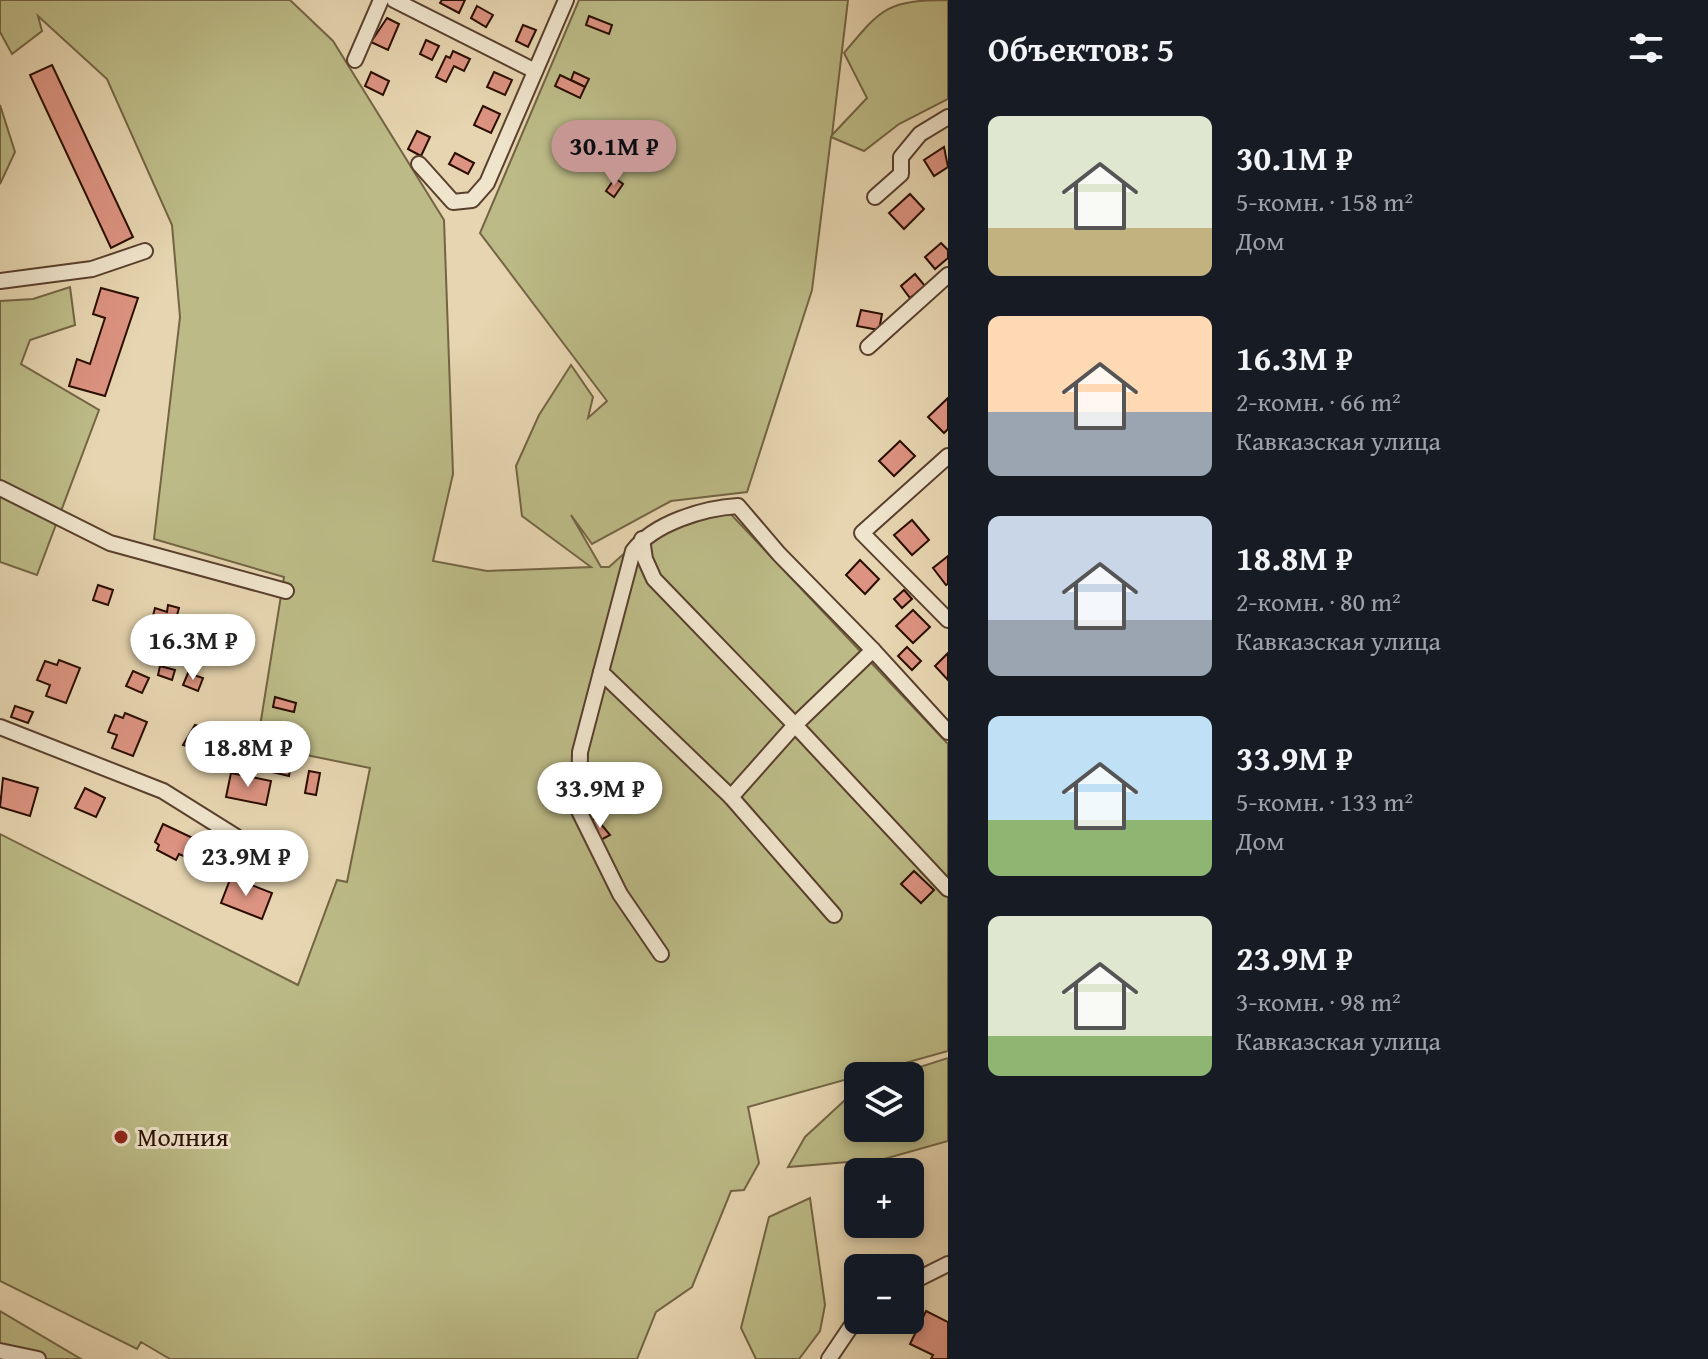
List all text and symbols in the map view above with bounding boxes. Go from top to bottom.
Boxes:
text: Объектов: 5 [988,24,1174,73]
icon: filters [1624,26,1668,70]
pin: 30.1M ₽ [540,120,688,188]
text: 30.1M ₽ [569,126,659,165]
text: 30.1M ₽ [1236,133,1353,182]
icon: home [1052,148,1148,244]
text: 5-комн. · 158 m² [1236,182,1413,221]
text: Дом [1236,221,1284,260]
text: 16.3M ₽ [1236,333,1353,382]
icon: home [1052,348,1148,444]
text: 2-комн. · 66 m² [1236,382,1401,421]
text: Кавказская улица [1236,421,1441,460]
text: 18.8M ₽ [1236,533,1353,582]
icon: home [1052,548,1148,644]
text: 2-комн. · 80 m² [1236,582,1401,621]
pin: 16.3M ₽ [119,614,267,682]
text: 16.3M ₽ [148,620,238,659]
text: Кавказская улица [1236,621,1441,660]
pin: 18.8M ₽ [174,721,322,789]
text: 18.8M ₽ [203,727,293,766]
text: 33.9M ₽ [1236,733,1353,782]
icon: home [1052,748,1148,844]
pin: 33.9M ₽ [526,762,674,830]
text: 33.9M ₽ [555,768,645,807]
text: 5-комн. · 133 m² [1236,782,1413,821]
text: Дом [1236,821,1284,860]
pin: 23.9M ₽ [172,830,320,898]
text: 23.9M ₽ [201,836,291,875]
text: 23.9M ₽ [1236,933,1353,982]
icon: home [1052,948,1148,1044]
text: 3-комн. · 98 m² [1236,982,1401,1021]
text: Кавказская улица [1236,1021,1441,1060]
map controls [844,1062,924,1334]
button: layers [844,1062,924,1142]
place label: Молния [137,1117,229,1156]
marker: Молния [112,1128,130,1146]
button: + [844,1158,924,1238]
button: − [844,1254,924,1334]

